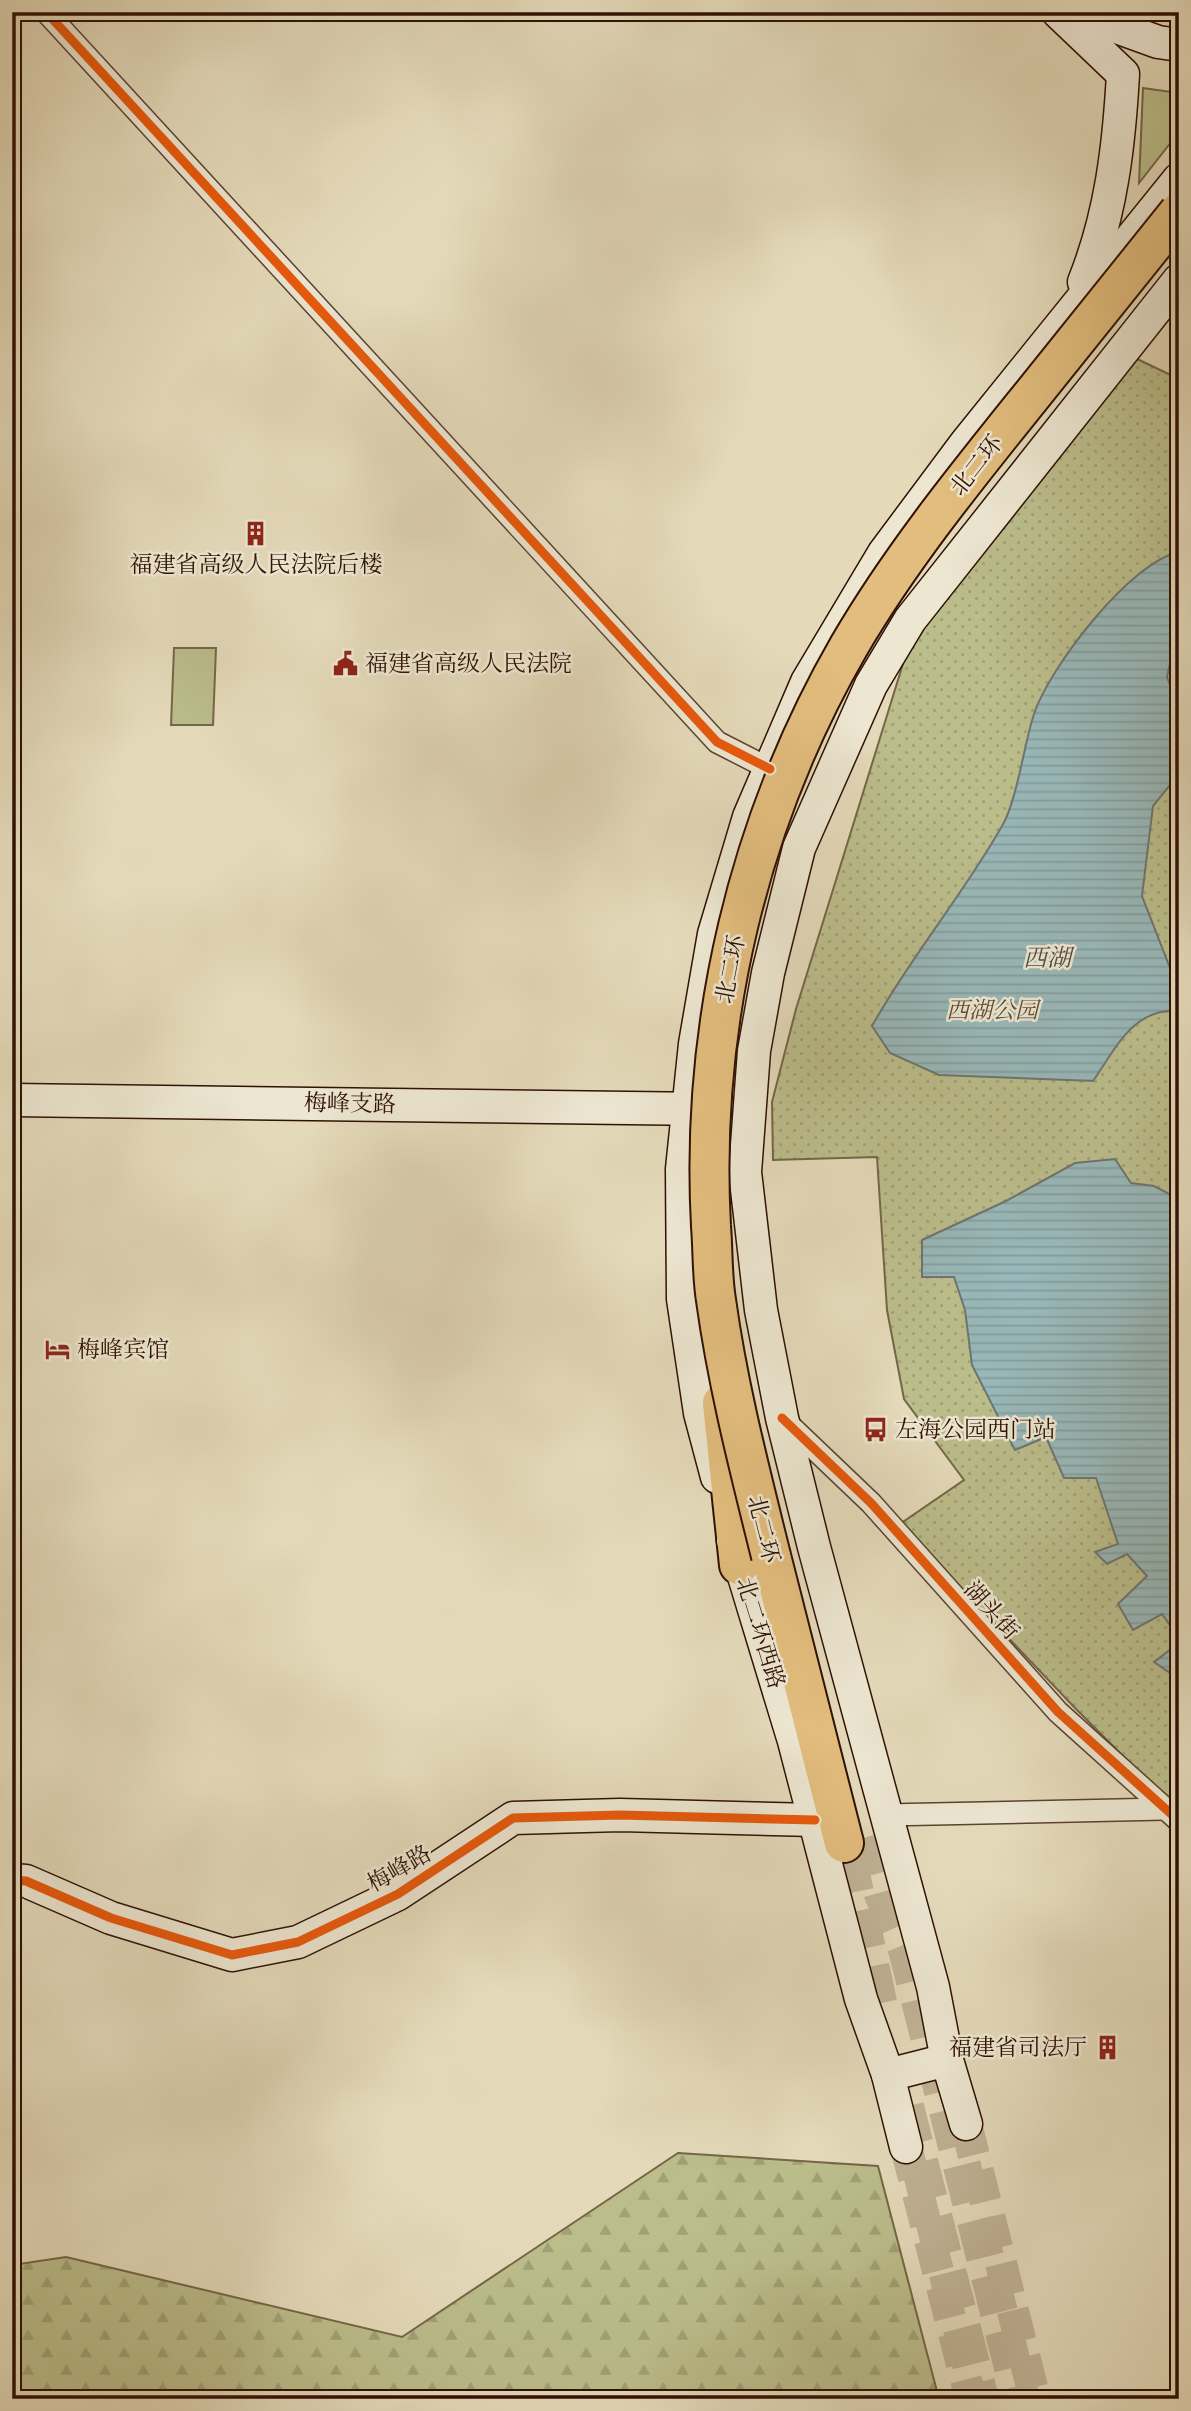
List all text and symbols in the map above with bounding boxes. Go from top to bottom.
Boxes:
street label: 北二环 [945,430,1009,501]
building icon: 福建省高级人民法院后楼 [242,520,270,548]
place label: 福建省高级人民法院后楼 [130,551,383,579]
public building icon: 福建省高级人民法院 [331,649,359,677]
place label: 福建省高级人民法院 [365,650,572,678]
street label: 北二环 [711,933,751,1006]
water label: 西湖 [1023,944,1075,974]
park label: 西湖公园 [946,997,1042,1025]
street label: 梅峰支路 [304,1089,396,1119]
hotel icon: 梅峰宾馆 [43,1335,71,1363]
place label: 梅峰宾馆 [77,1336,169,1364]
bus stop icon: 左海公园西门站 [861,1415,889,1443]
place label: 左海公园西门站 [895,1416,1056,1444]
street label: 北二环 [741,1492,785,1566]
street label: 北二环西路 [730,1574,790,1692]
street label: 湖头街 [958,1576,1025,1646]
street label: 梅峰路 [363,1839,436,1898]
building icon: 福建省司法厅 [1093,2033,1121,2061]
place label: 福建省司法厅 [949,2034,1087,2062]

